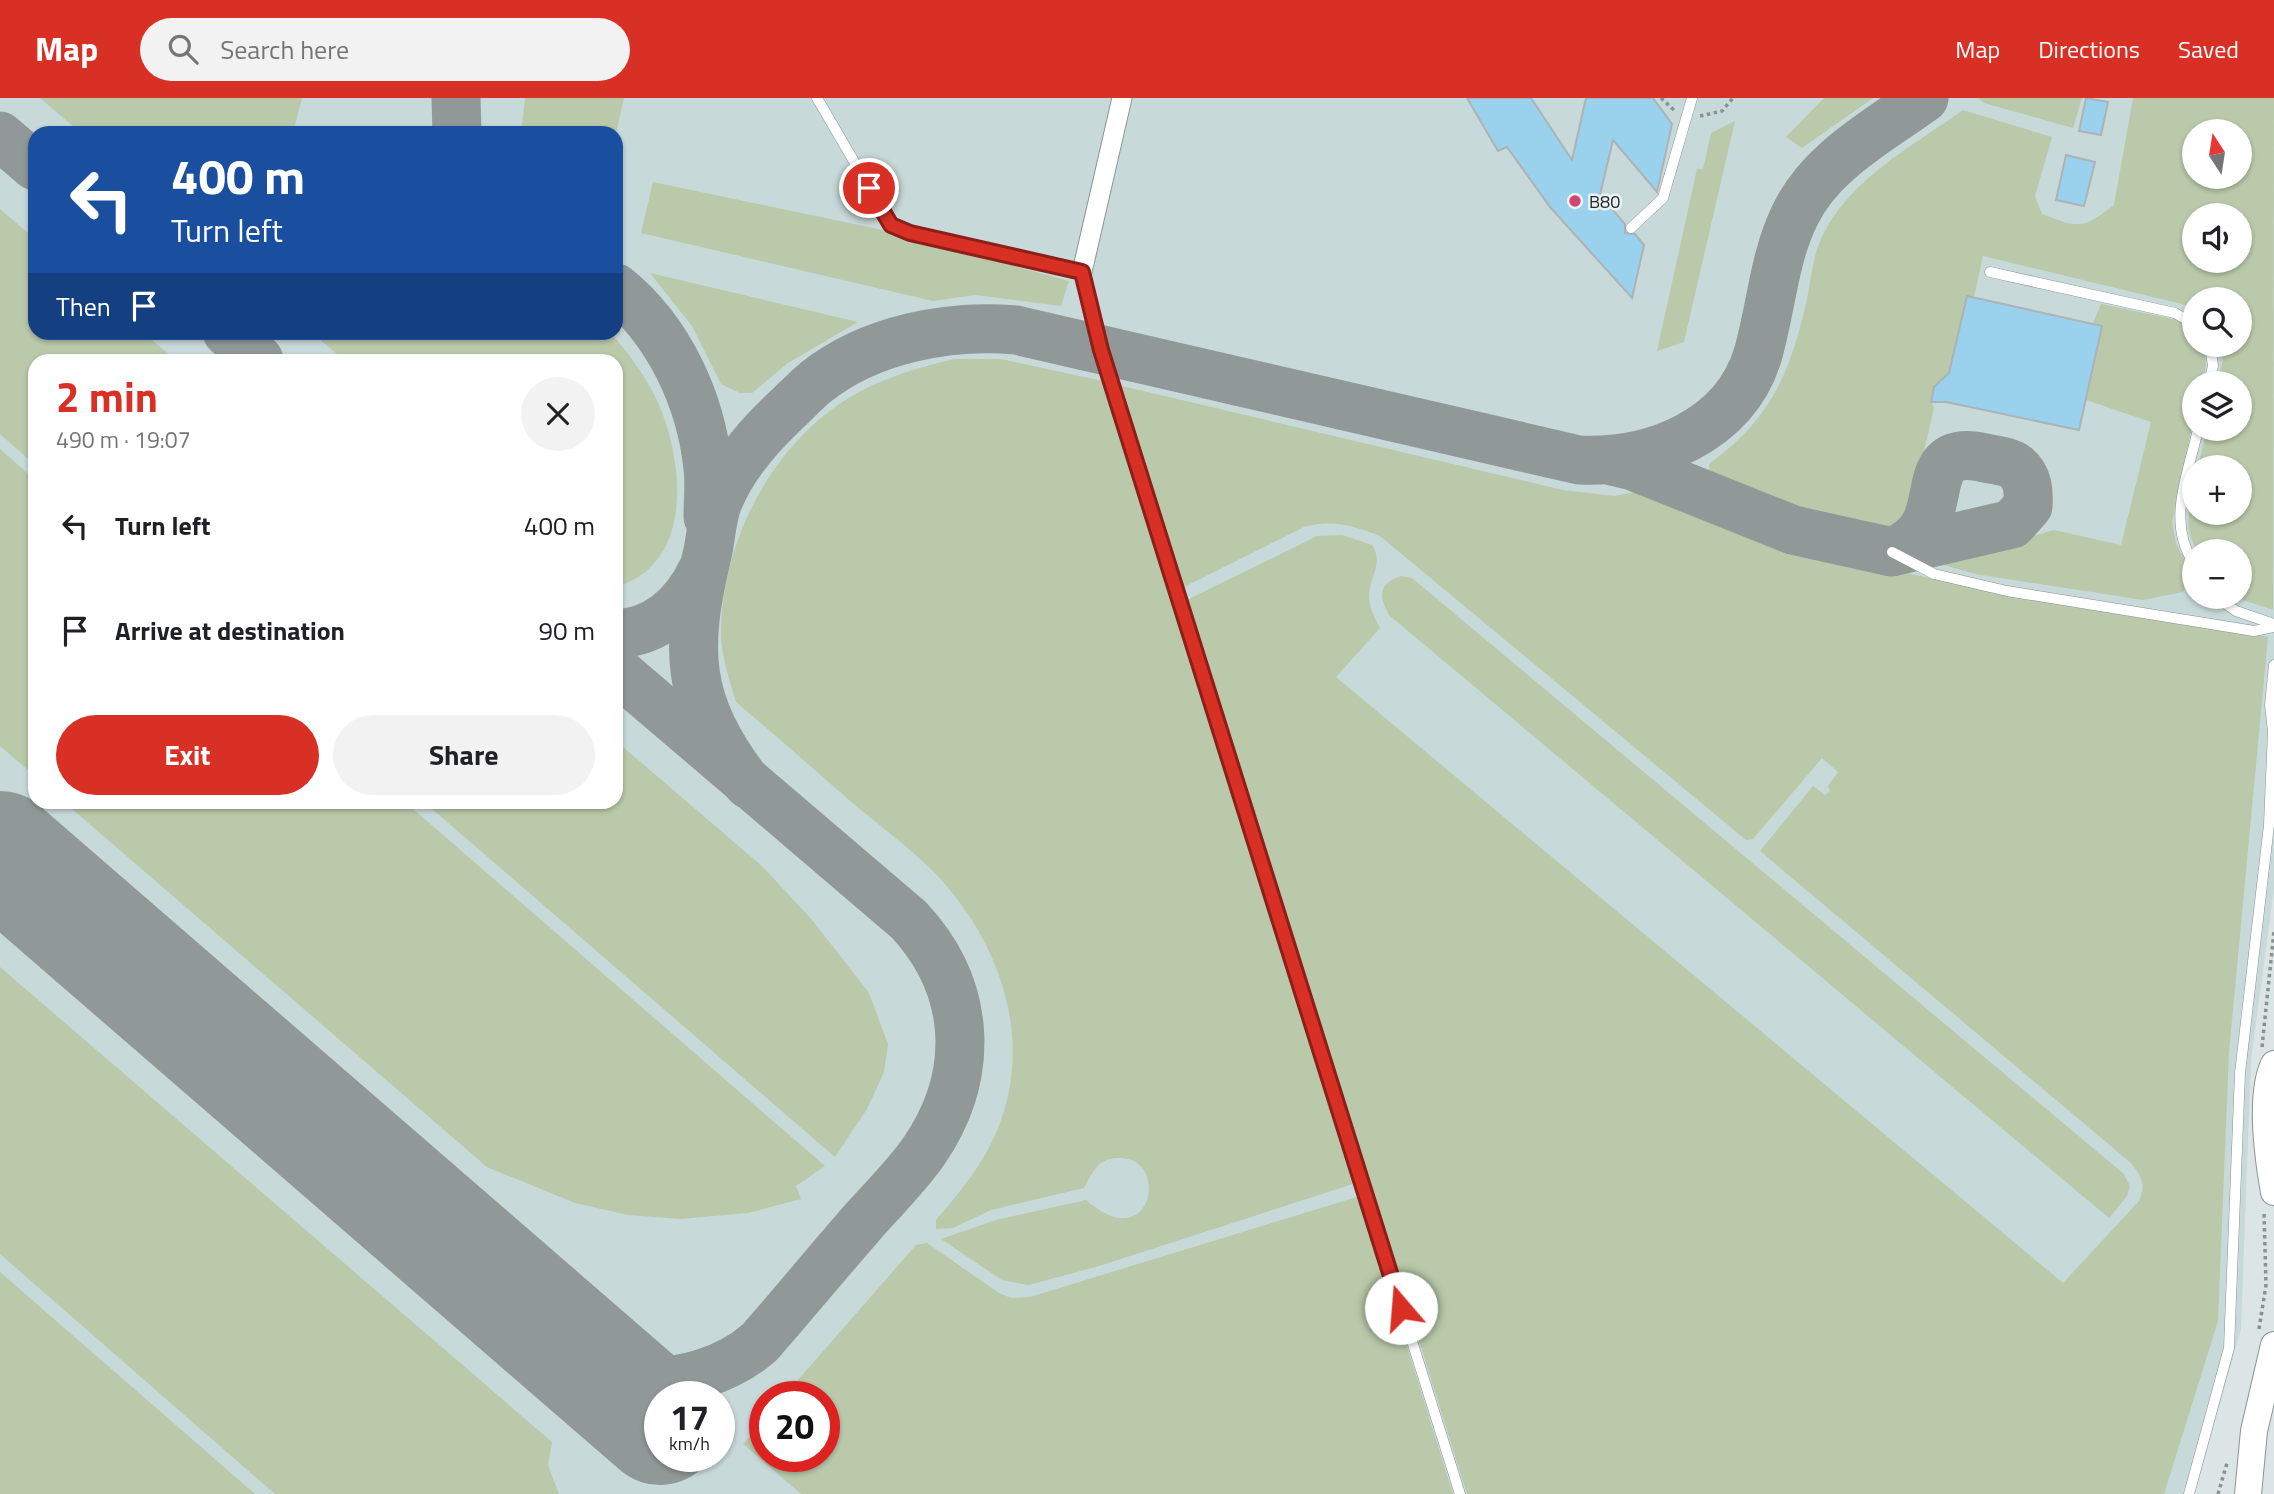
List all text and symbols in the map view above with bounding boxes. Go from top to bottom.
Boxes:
search box [140,18,630,81]
text: Map [35,24,98,74]
icon: search [164,30,202,68]
text: Search here [220,30,349,69]
text: Map [1955,31,2000,67]
text: Directions [2038,31,2140,67]
text: Saved [2178,31,2239,67]
north arrow [2182,119,2252,189]
map controls [2182,119,2252,609]
text: 400 m [171,138,305,213]
icon: left [56,154,147,245]
pin [839,158,899,218]
icon: arrive [850,169,888,207]
place label: B80 [1589,188,1620,215]
marker: B80 [1567,193,1583,209]
button: sound [2182,203,2252,273]
text: Turn left [171,206,283,254]
text: Then [56,287,111,326]
icon: arrive [125,287,163,325]
button: search [2182,287,2252,357]
text: 2 min [56,364,158,428]
button: layers [2182,371,2252,441]
button: close [521,377,595,451]
text: 490 m · 19:07 [56,422,191,457]
button: + [2182,455,2252,525]
text: Turn left [115,506,210,545]
text: 400 m [524,506,595,545]
icon: left [56,507,94,545]
button: − [2182,539,2252,609]
text: Arrive at destination [115,611,345,650]
text: 90 m [538,611,595,650]
icon: arrive [56,612,94,650]
button: Exit [56,715,319,795]
button: Share [333,715,595,795]
position arrow [1364,1271,1438,1345]
speed limit sign: 20 [749,1381,840,1472]
text: 17 [670,1390,709,1444]
text: km/h [669,1430,710,1457]

